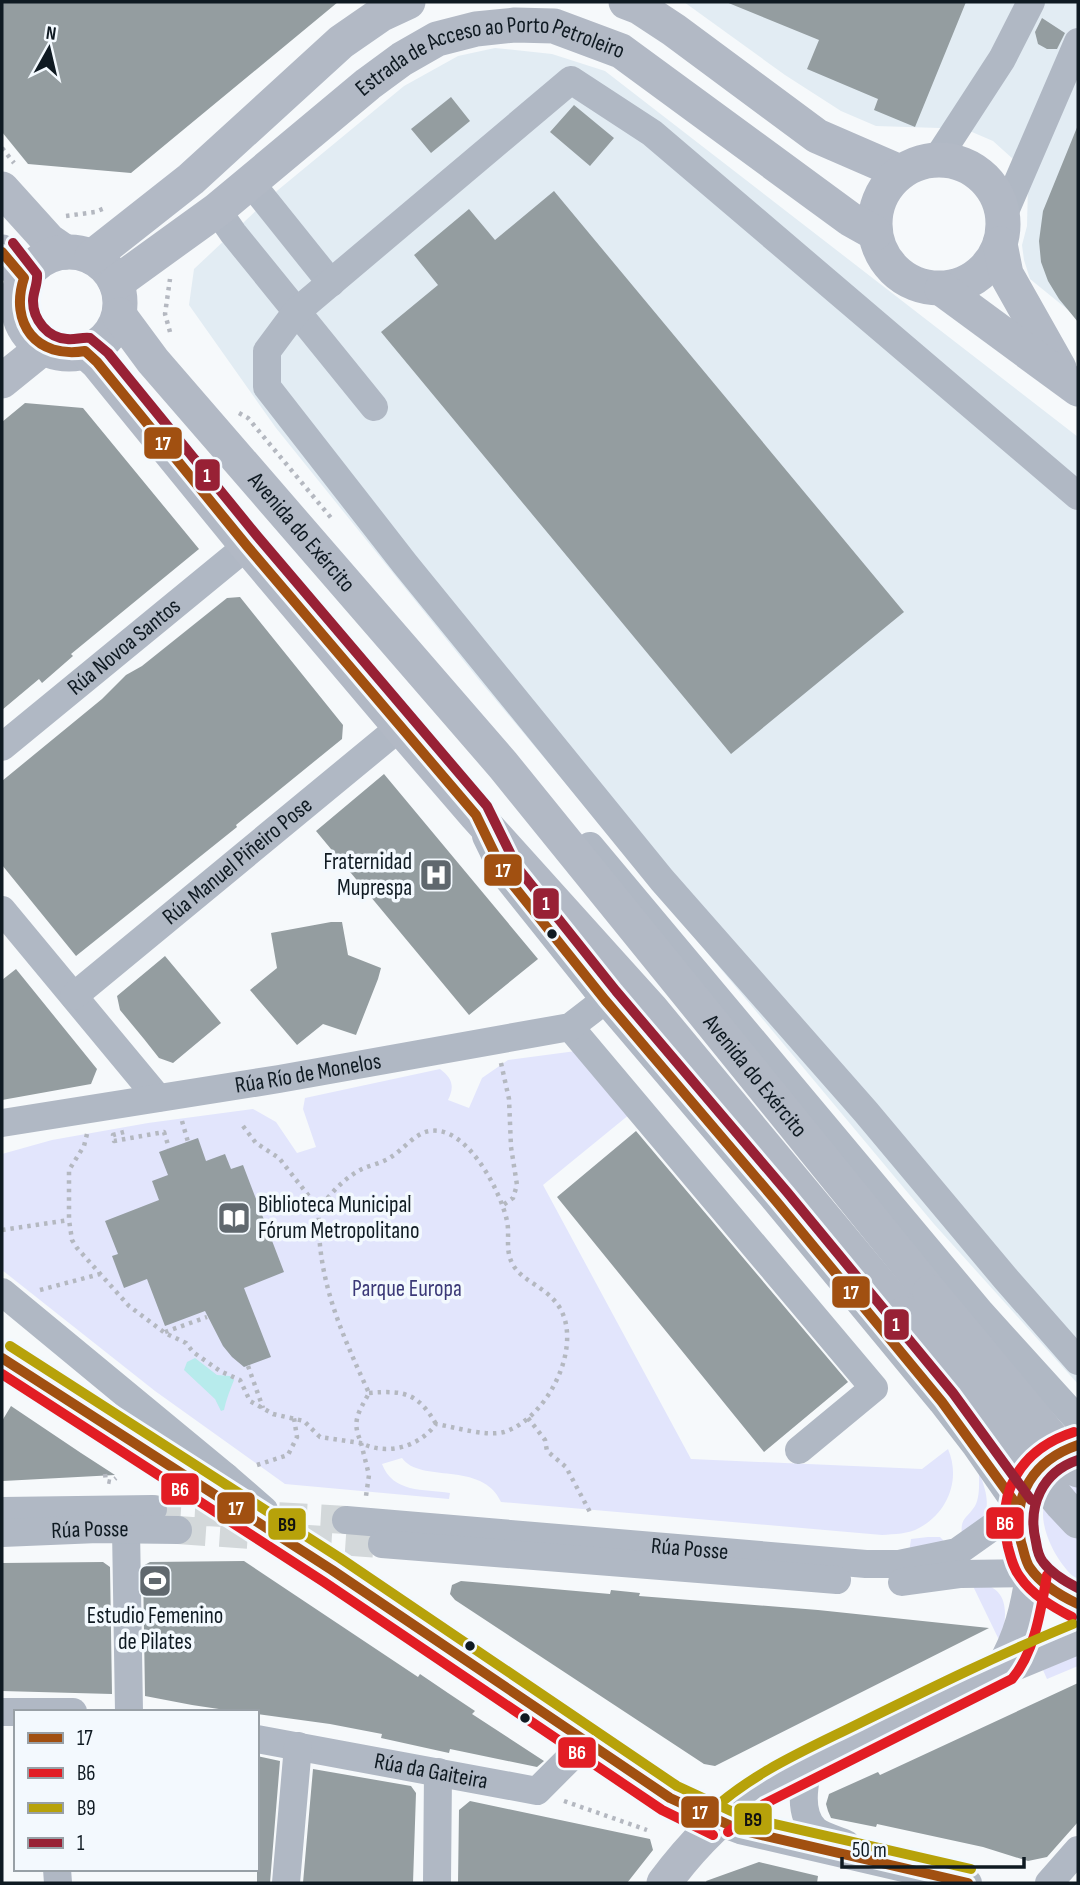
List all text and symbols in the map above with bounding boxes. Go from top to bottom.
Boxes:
street label: Estrada de Acceso ao Porto Petroleiro [350,11,629,102]
north arrow [14,14,84,84]
text: N [45,22,58,46]
line badge: 17 [143,426,183,460]
text: 17 [155,433,172,456]
line badge: 1 [194,458,221,492]
text: 1 [203,465,211,488]
street label: Avenida do Exército [241,466,361,598]
street label: Rúa Novoa Santos [62,592,186,701]
street label: Rúa Manuel Piñeiro Pose [157,791,318,931]
place label: Fraternidad Muprespa [323,848,412,902]
line badge: 17 [483,853,523,887]
hospital icon: Fraternidad Muprespa [417,856,455,894]
text: 17 [495,860,512,883]
line badge: 1 [532,887,560,920]
text: 1 [542,893,550,916]
unlabelled marker [545,927,559,941]
street label: Avenida do Exército [696,1008,813,1143]
street label: Rúa Río de Monelos [233,1047,383,1100]
place label: Biblioteca Municipal Fórum Metropolitano [258,1191,419,1245]
library icon: Biblioteca Municipal Fórum Metropolitano [215,1199,253,1237]
park label: Parque Europa [352,1275,462,1303]
line badge: 17 [831,1275,871,1309]
text: 17 [843,1282,860,1305]
line badge: 1 [883,1308,910,1341]
text: 1 [892,1314,900,1337]
line badge: B6 [160,1472,200,1506]
text: B6 [171,1479,189,1502]
line badge: 17 [216,1491,256,1525]
text: 17 [228,1498,245,1521]
line badge: B6 [985,1506,1025,1540]
line badge: B9 [267,1507,307,1541]
text: B6 [996,1513,1014,1536]
text: B9 [278,1514,296,1537]
street label: Rúa Posse [51,1515,129,1545]
street label: Rúa Posse [650,1532,730,1566]
sports icon: Estudio Femenino de Pilates [136,1562,174,1600]
place label: Estudio Femenino de Pilates [87,1602,223,1656]
unlabelled marker [463,1639,477,1653]
legend [14,1710,259,1871]
unlabelled marker [518,1711,532,1725]
text: 17 [77,1726,93,1751]
line badge: B6 [557,1736,597,1769]
text: B6 [568,1742,586,1765]
street label: Rúa da Gaiteira [372,1747,490,1796]
text: B6 [77,1761,96,1786]
line badge: 17 [680,1795,720,1829]
text: B9 [77,1796,96,1821]
text: 17 [692,1802,709,1825]
line badge: B9 [733,1802,773,1836]
text: B9 [744,1809,762,1832]
scale bar [842,1826,1024,1870]
text: 1 [77,1831,85,1856]
text: 50 m [852,1838,887,1863]

